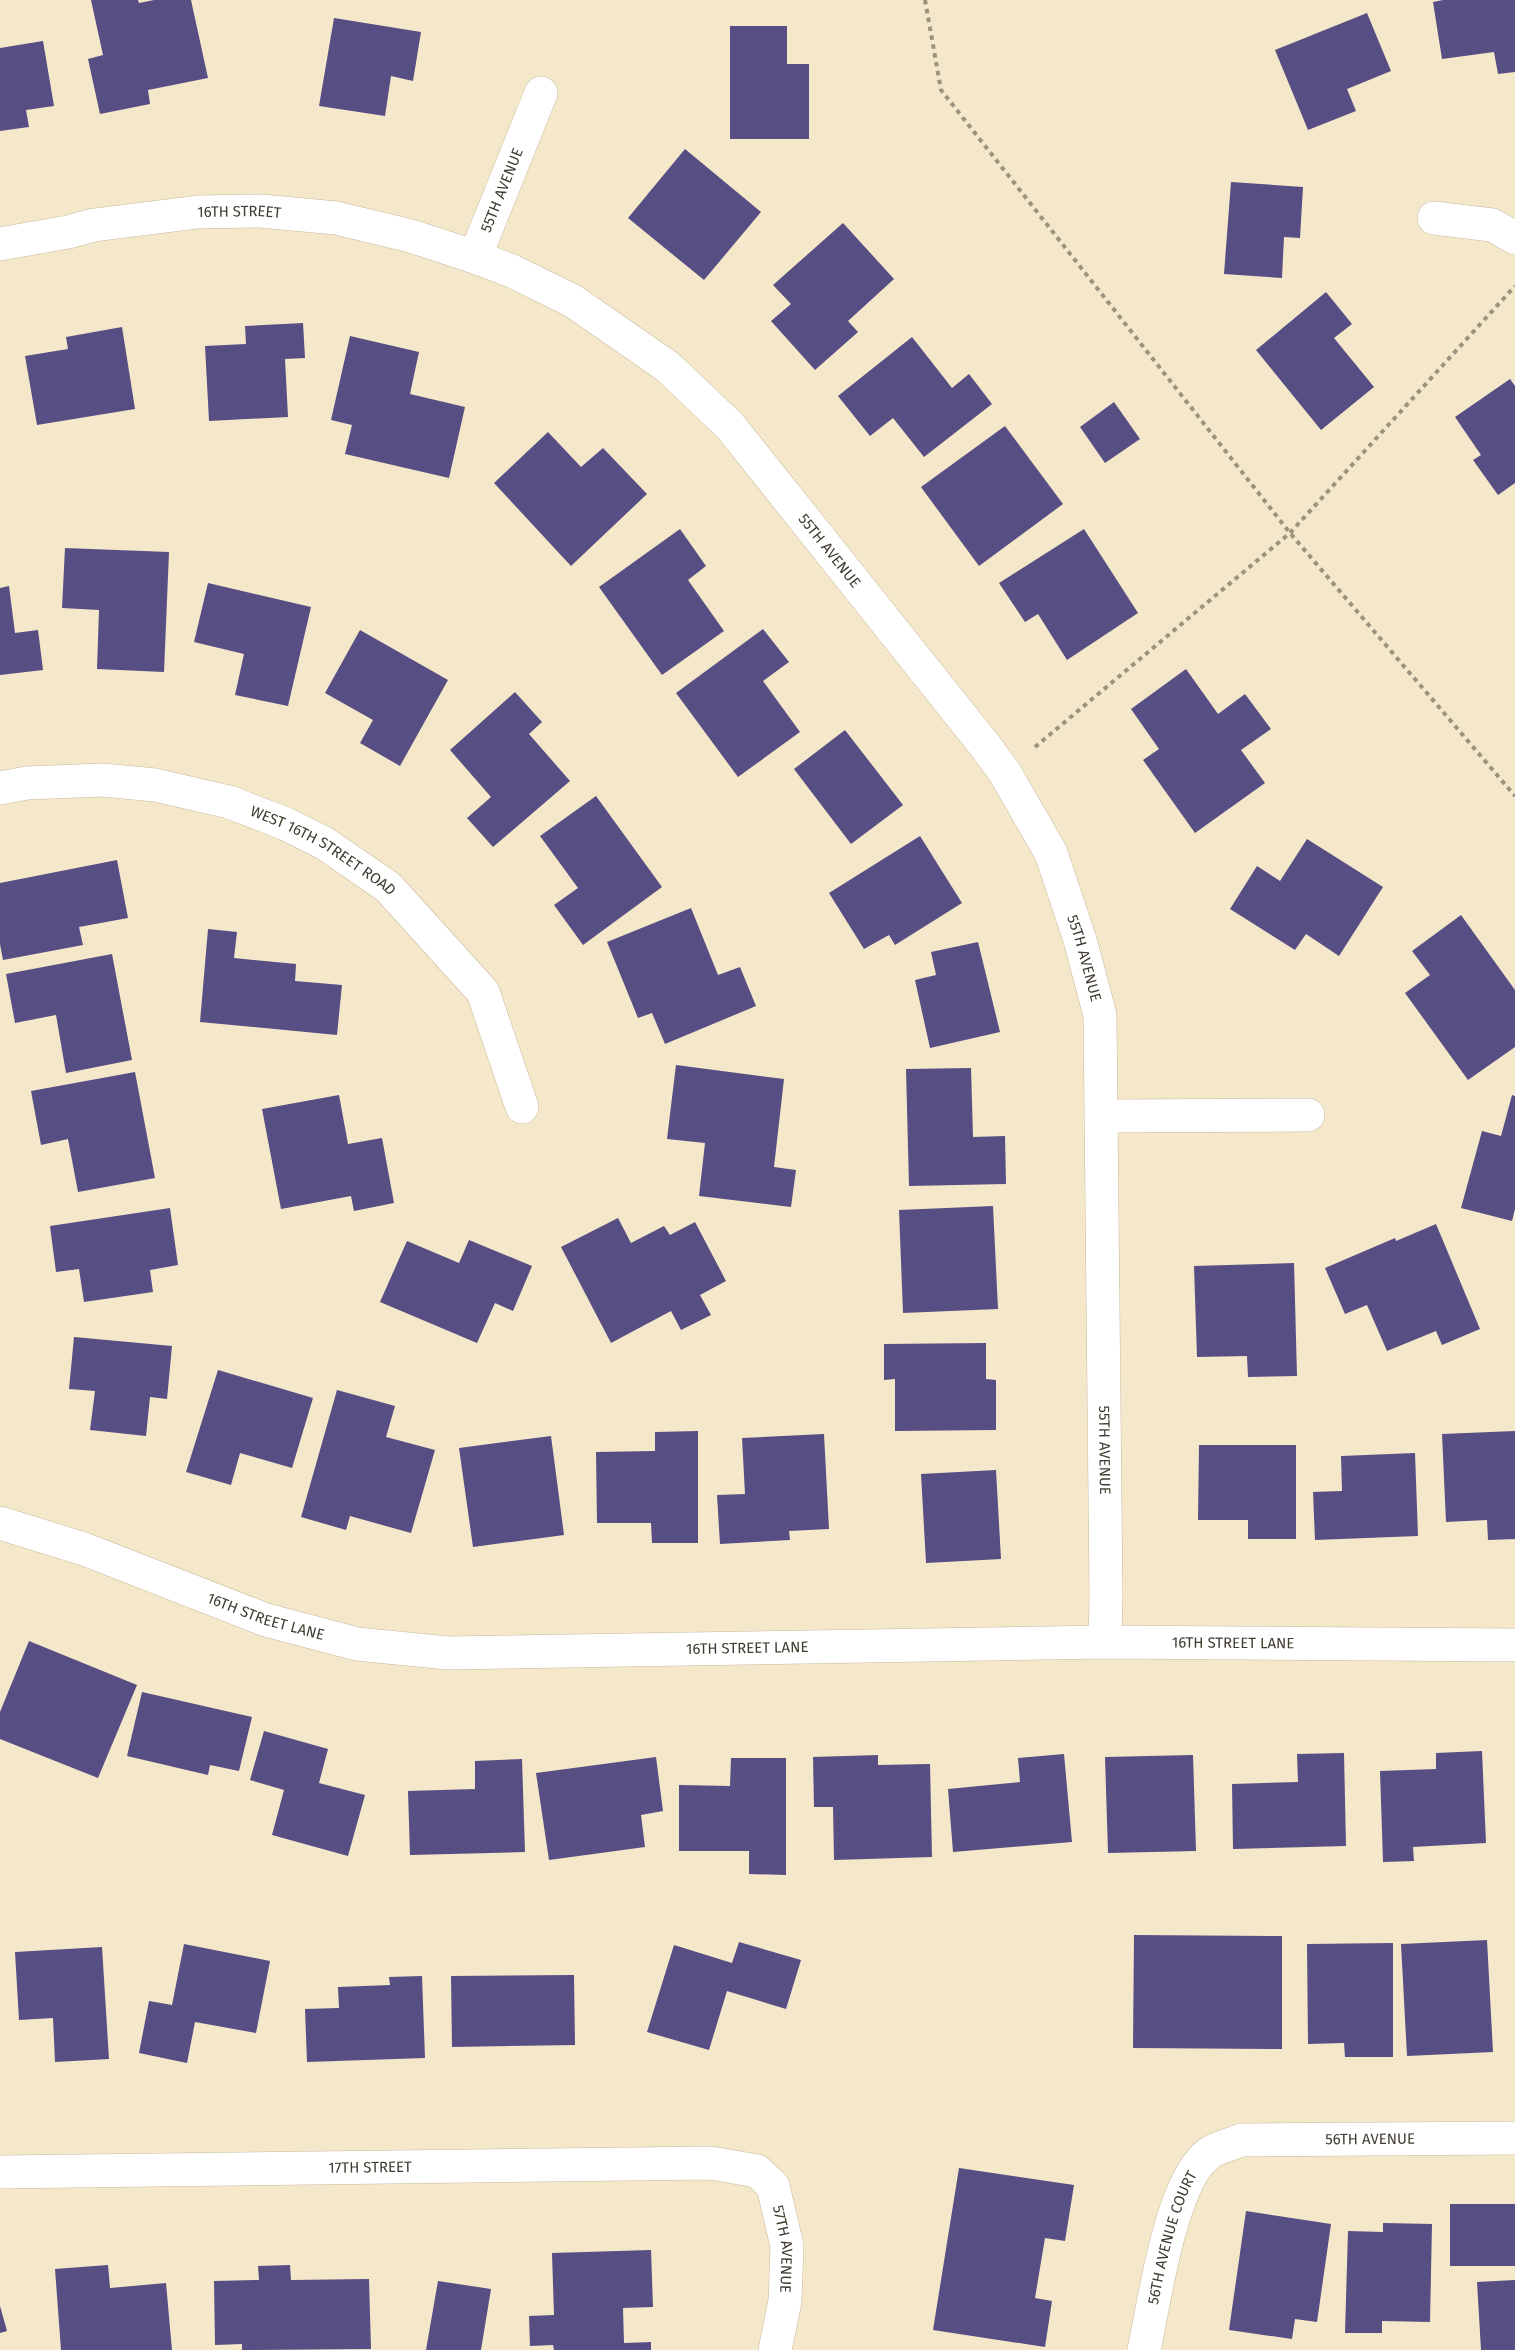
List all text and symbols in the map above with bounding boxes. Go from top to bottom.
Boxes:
street label: 55TH AVENUE [477,145,527,235]
street label: 16TH STREET [197,202,282,222]
street label: 55TH AVENUE [795,510,864,591]
street label: WEST 16TH STREET ROAD [248,802,400,899]
street label: 55TH AVENUE [1063,913,1105,1004]
street label: 55TH AVENUE [1095,1405,1114,1495]
street label: 16TH STREET LANE [204,1589,326,1644]
street label: 16TH STREET LANE [1172,1633,1294,1652]
street label: 16TH STREET LANE [686,1638,809,1658]
street label: 56TH AVENUE [1325,2130,1415,2148]
street label: 17TH STREET [328,2158,412,2177]
street label: 56TH AVENUE COURT [1144,2167,1201,2306]
street label: 57TH AVENUE [769,2203,796,2293]

